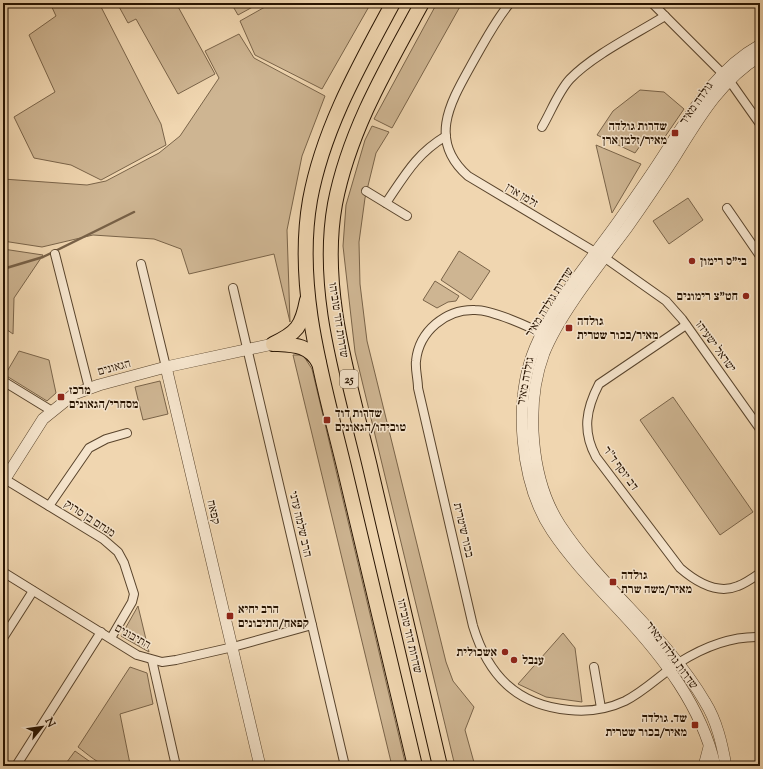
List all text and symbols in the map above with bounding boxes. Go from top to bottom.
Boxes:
street label: גולדה מאיר [675,78,718,129]
place label: שדרות גולדה מאיר/זלמן ארן [602,118,667,150]
marker: שדרות גולדה מאיר/זלמן ארן [670,128,680,138]
street label: זלמן ארן [502,179,541,213]
place label: בי"ס רימון [700,253,747,271]
marker: בי"ס רימון [687,256,697,266]
street label: שדרות גולדה מאיר [521,264,579,341]
street label: שדרות דוד טוביהו [323,281,353,359]
place label: חט"צ רימונים [676,288,738,306]
marker: חט"צ רימונים [741,291,751,301]
place label: גולדה מאיר/בכור שטרית [577,313,659,345]
street label: ישראל ישעיהו [690,317,740,376]
marker: גולדה מאיר/בכור שטרית [564,323,574,333]
street label: הגאונים [96,355,133,381]
street label: גולדה מאיר [512,355,540,407]
road number: 25 [340,370,358,388]
place label: מרכז מסחרי/הגאונים [69,382,138,414]
marker: מרכז מסחרי/הגאונים [56,392,66,402]
place label: שדרות דוד טוביהו/הגאונים [335,405,406,437]
marker: שדרות דוד טוביהו/הגאונים [322,415,332,425]
street label: דב יוסף ד"ר [598,443,643,495]
street label: הרב שלמה עדני [284,489,316,559]
street label: מנחם בן סרוק [60,495,119,542]
street label: קפאח [201,498,225,526]
street label: בכור שיטרית [448,501,478,560]
place label: גולדה מאיר/משה שרת [621,567,692,599]
marker: גולדה מאיר/משה שרת [608,577,618,587]
street label: שדרות דוד טוביהו [392,597,426,675]
place label: הרב יחיא קפאח/התיבונים [238,601,309,633]
marker: הרב יחיא קפאח/התיבונים [225,611,235,621]
street label: שדרות גולדה מאיר [640,618,702,693]
street label: התיבונים [111,620,154,654]
place label: אשכולית [457,644,497,662]
marker: אשכולית [500,647,510,657]
place label: ענבל [522,652,544,670]
marker: ענבל [509,655,519,665]
north arrow [22,707,62,747]
place label: שד. גולדה מאיר/בכור שטרית [605,710,687,742]
text: N [40,714,59,731]
marker: שד. גולדה מאיר/בכור שטרית [690,720,700,730]

